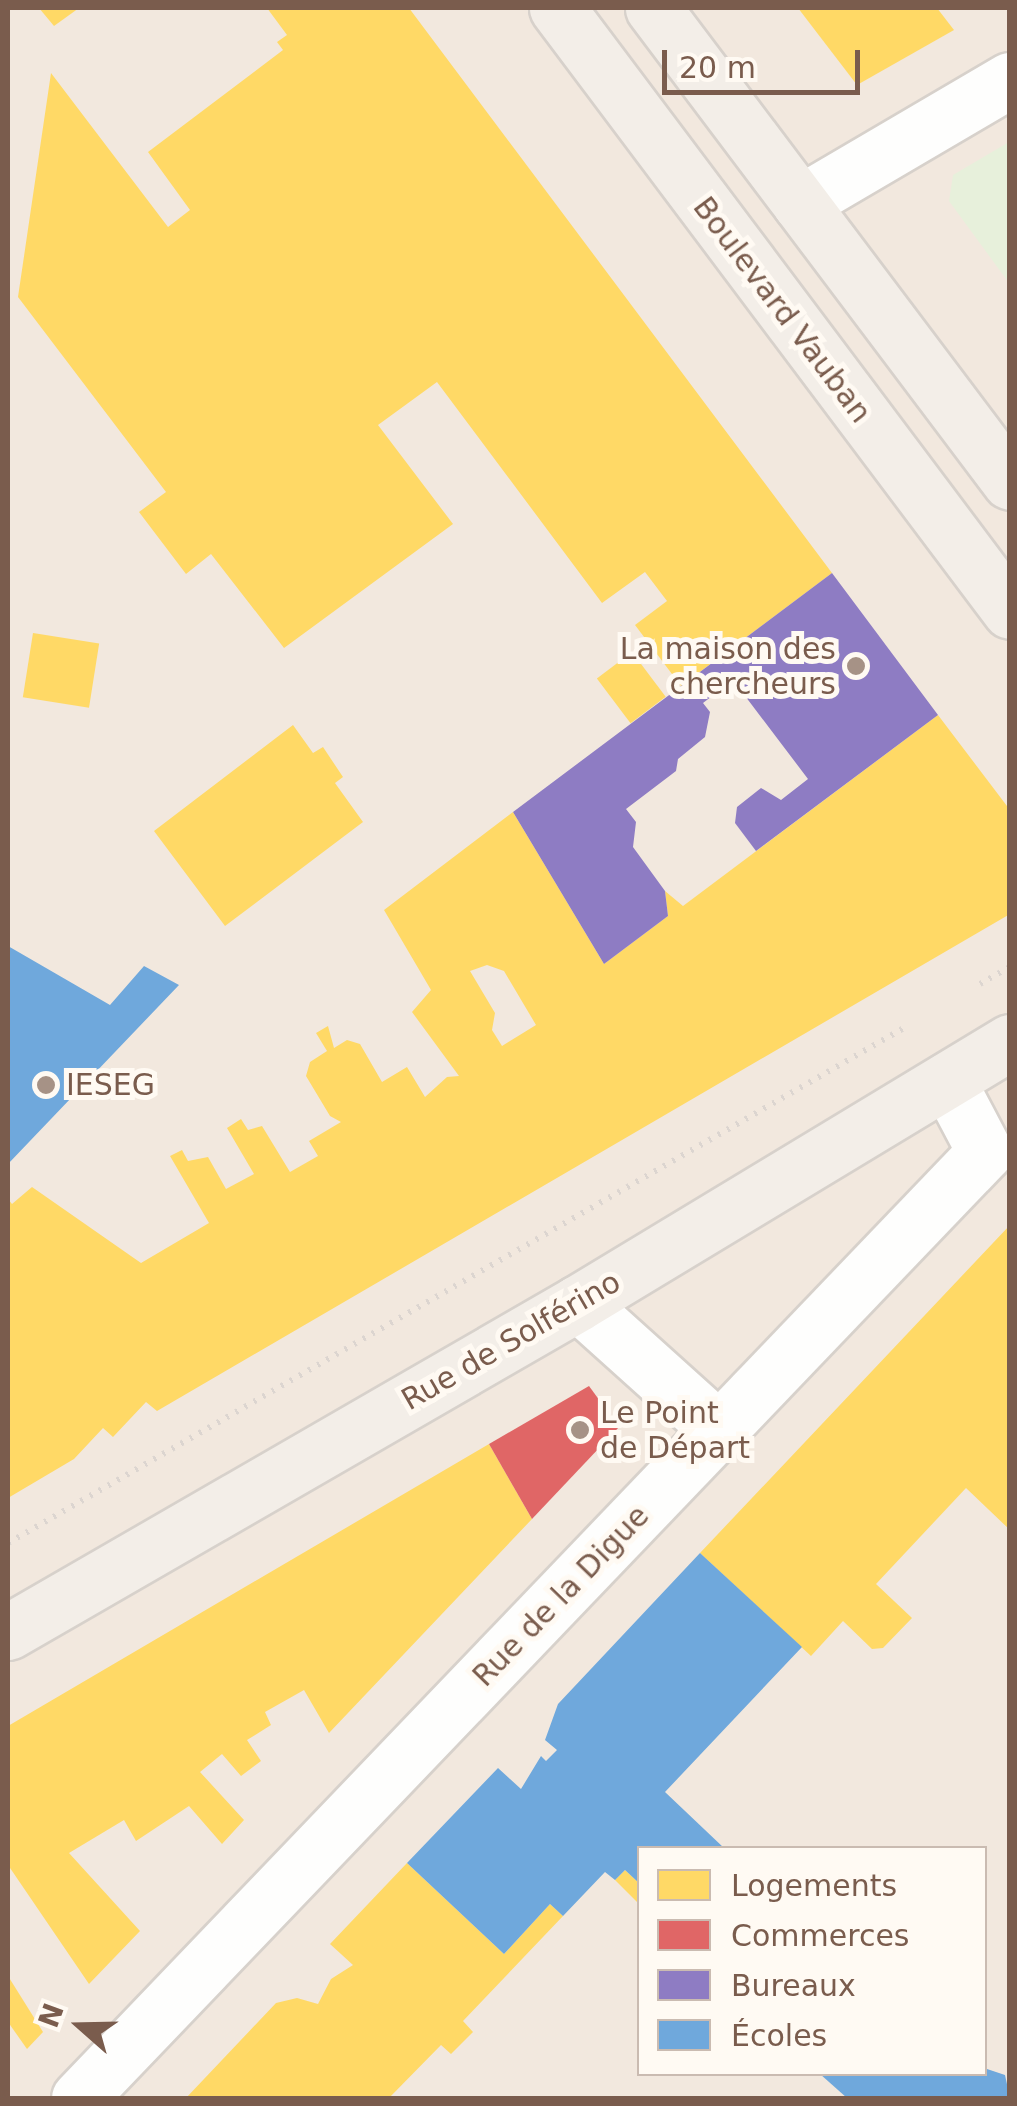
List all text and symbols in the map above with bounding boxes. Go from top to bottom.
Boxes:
scale bar [667,30,864,92]
text: 20 m [679,50,756,85]
street label: Boulevard Vauban [685,190,879,430]
place label: La maison des chercheurs [620,631,836,702]
marker: La maison des chercheurs [845,655,867,677]
place label: IESEG [66,1067,155,1103]
marker: IESEG [35,1074,57,1096]
street label: Rue de Solférino [395,1264,627,1418]
place label: Le Point de Départ [600,1395,750,1466]
marker: Le Point de Départ [569,1419,591,1441]
street label: Rue de la Digue [465,1498,657,1694]
legend [637,1846,987,2076]
text: Logements [731,1868,897,1903]
text: Commerces [731,1918,909,1953]
text: Bureaux [731,1968,856,2003]
north arrow [30,1976,130,2076]
text: N [32,1999,71,2032]
text: Écoles [731,2018,827,2053]

